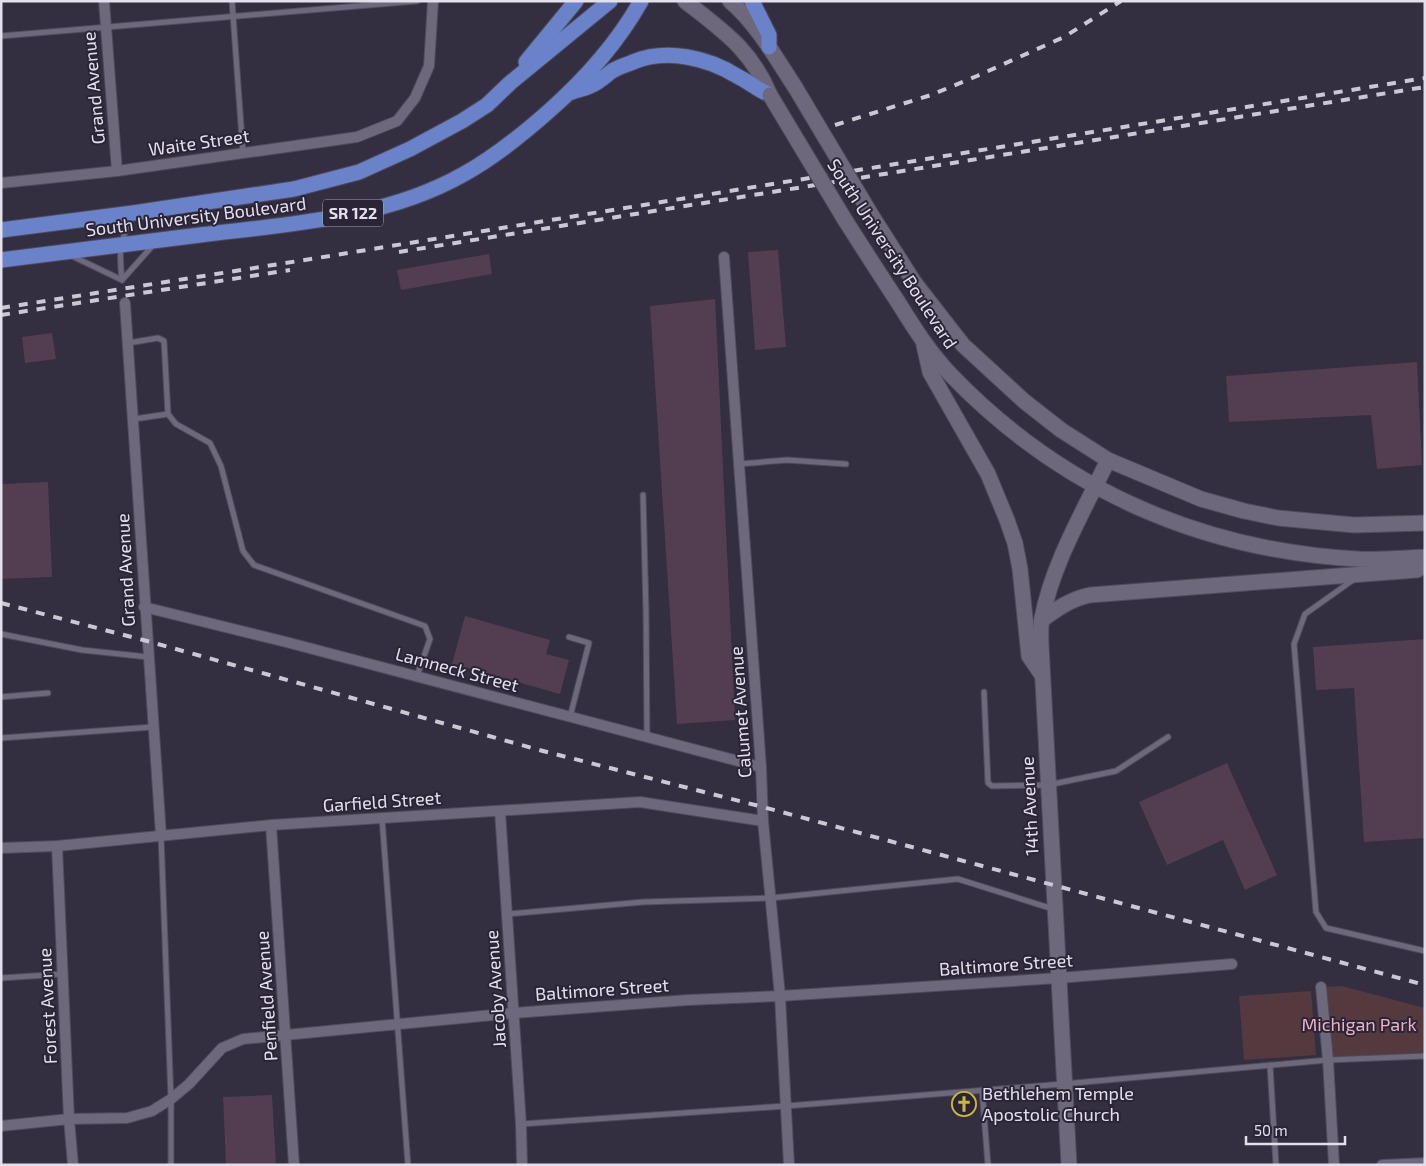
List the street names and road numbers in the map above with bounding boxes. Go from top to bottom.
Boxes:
street label: Grand Avenue [77,31,109,145]
street label: Waite Street [147,124,251,160]
street label: South University Boulevard [823,154,963,353]
street label: South University Boulevard [84,192,307,240]
road number: SR 122 [323,200,383,227]
street label: Grand Avenue [111,513,139,627]
street label: Lamneck Street [393,642,521,696]
street label: Calumet Avenue [724,645,756,779]
street label: 14th Avenue [1015,756,1043,856]
street label: Garfield Street [322,786,442,816]
street label: Jacoby Avenue [480,929,510,1049]
street label: Penfield Avenue [250,930,282,1062]
street label: Forest Avenue [33,947,61,1065]
street label: Baltimore Street [938,948,1074,980]
street label: Baltimore Street [534,973,670,1005]

